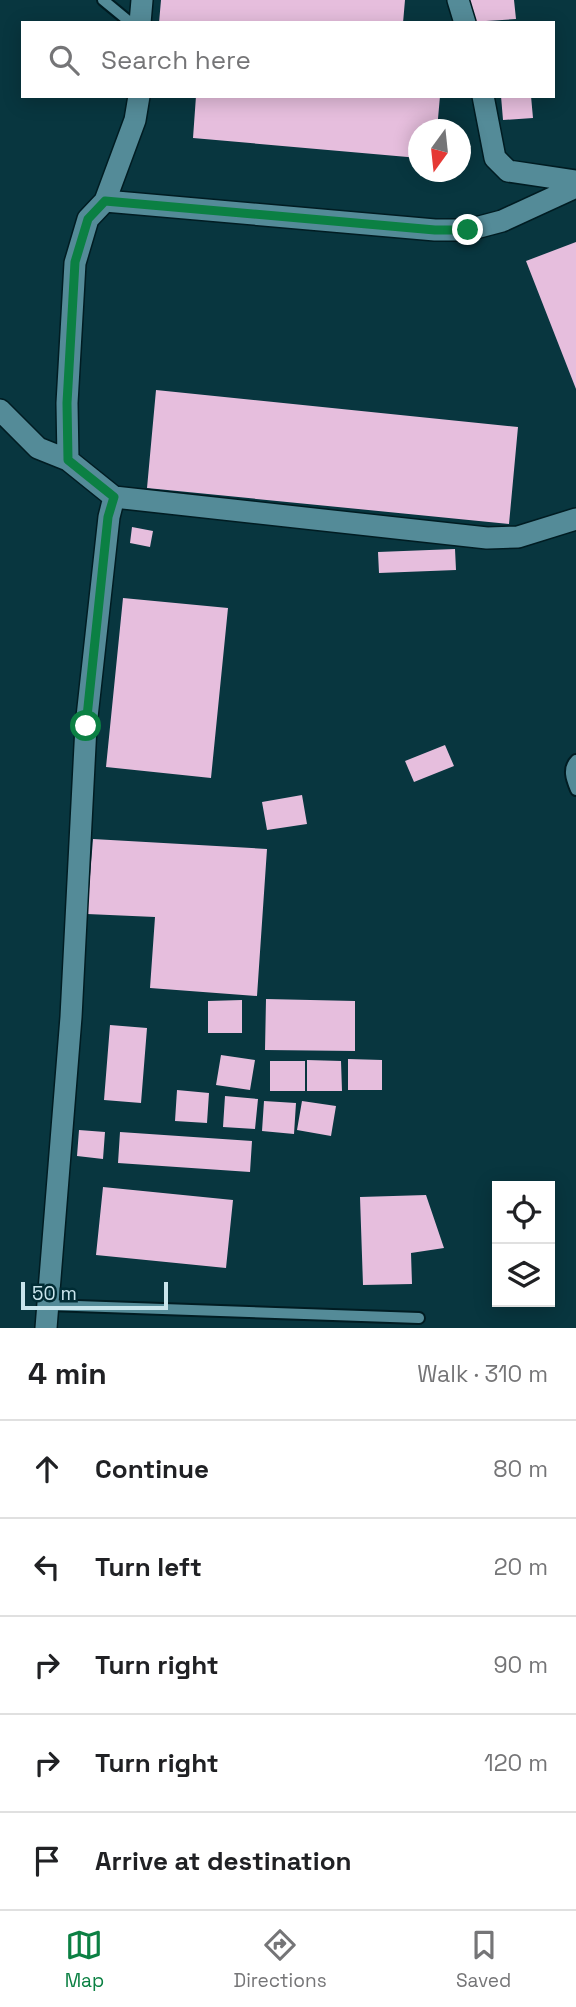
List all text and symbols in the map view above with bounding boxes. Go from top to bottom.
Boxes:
search box [21,21,555,98]
icon: search [45,41,83,79]
text: Search here [101,43,251,77]
north arrow [408,119,471,182]
route end [452,214,483,245]
route start [70,710,101,741]
map controls [492,1181,555,1307]
button: locate [492,1181,555,1244]
button: layers [492,1244,555,1307]
scale bar [21,1279,168,1311]
text: 50 m [32,1281,77,1306]
text: 4 min [28,1354,107,1393]
text: Walk · 310 m [417,1359,548,1389]
icon: ahead [28,1450,66,1488]
text: Continue [95,1452,209,1486]
text: 80 m [493,1454,548,1484]
icon: left [28,1548,66,1586]
text: Turn left [95,1550,202,1584]
text: 20 m [494,1552,548,1582]
icon: right [28,1646,66,1684]
text: Turn right [95,1648,219,1682]
text: 90 m [493,1650,548,1680]
icon: right [28,1744,66,1782]
text: Turn right [95,1746,219,1780]
text: 120 m [484,1748,548,1778]
icon: arrive [28,1842,66,1880]
text: Arrive at destination [95,1844,352,1878]
tab: Map [65,1926,104,1993]
tab: Directions [234,1926,327,1993]
tab: Saved [456,1926,511,1993]

